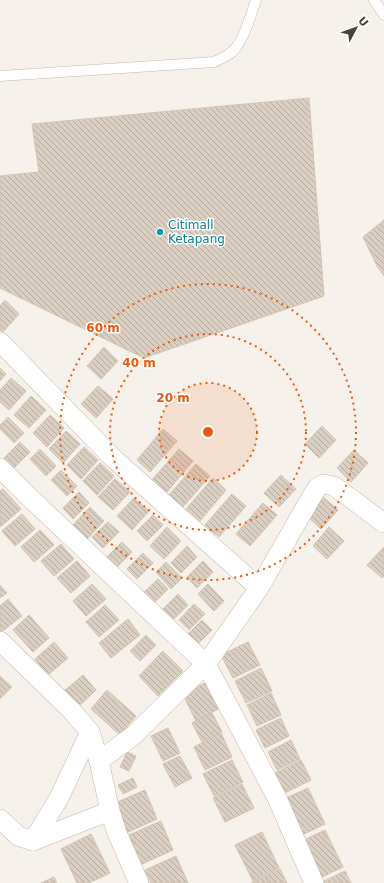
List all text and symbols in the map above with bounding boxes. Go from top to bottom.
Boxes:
north arrow [336,8,376,48]
text: U [355,14,371,29]
place label: Citimall Ketapang [168,218,225,246]
marker: Citimall Ketapang [155,227,165,237]
text: 60 m [86,321,120,335]
text: 40 m [122,356,156,370]
text: 20 m [156,391,190,405]
centre of rings [201,425,215,439]

